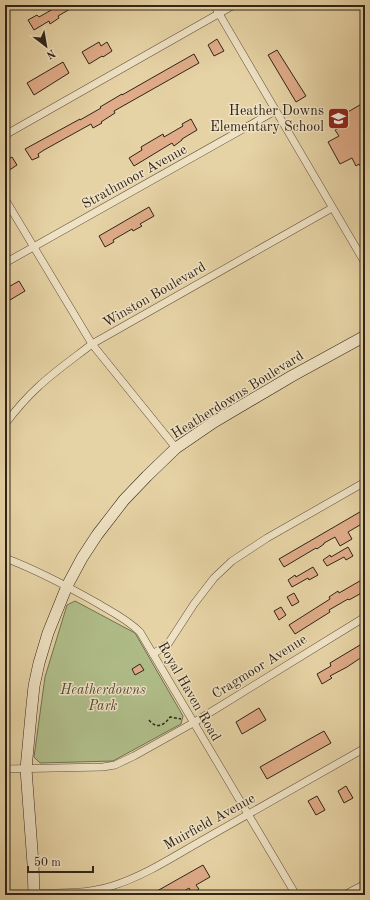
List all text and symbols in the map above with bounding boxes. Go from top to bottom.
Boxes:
north arrow [26,26,66,66]
text: N [43,46,57,60]
place label: Heather Downs Elementary School [210,104,324,134]
school or university icon: Heather Downs Elementary School [326,105,352,131]
street label: Strathmoor Avenue [80,142,189,212]
street label: Winston Boulevard [101,260,208,330]
street label: Heatherdowns Boulevard [169,348,306,441]
street label: Cragmoor Avenue [210,632,309,702]
street label: Royal Haven Road [155,640,223,743]
park label: Heatherdowns Park [59,683,146,713]
street label: Muirfield Avenue [161,791,258,853]
scale bar [28,848,93,874]
text: 50 m [34,856,61,869]

